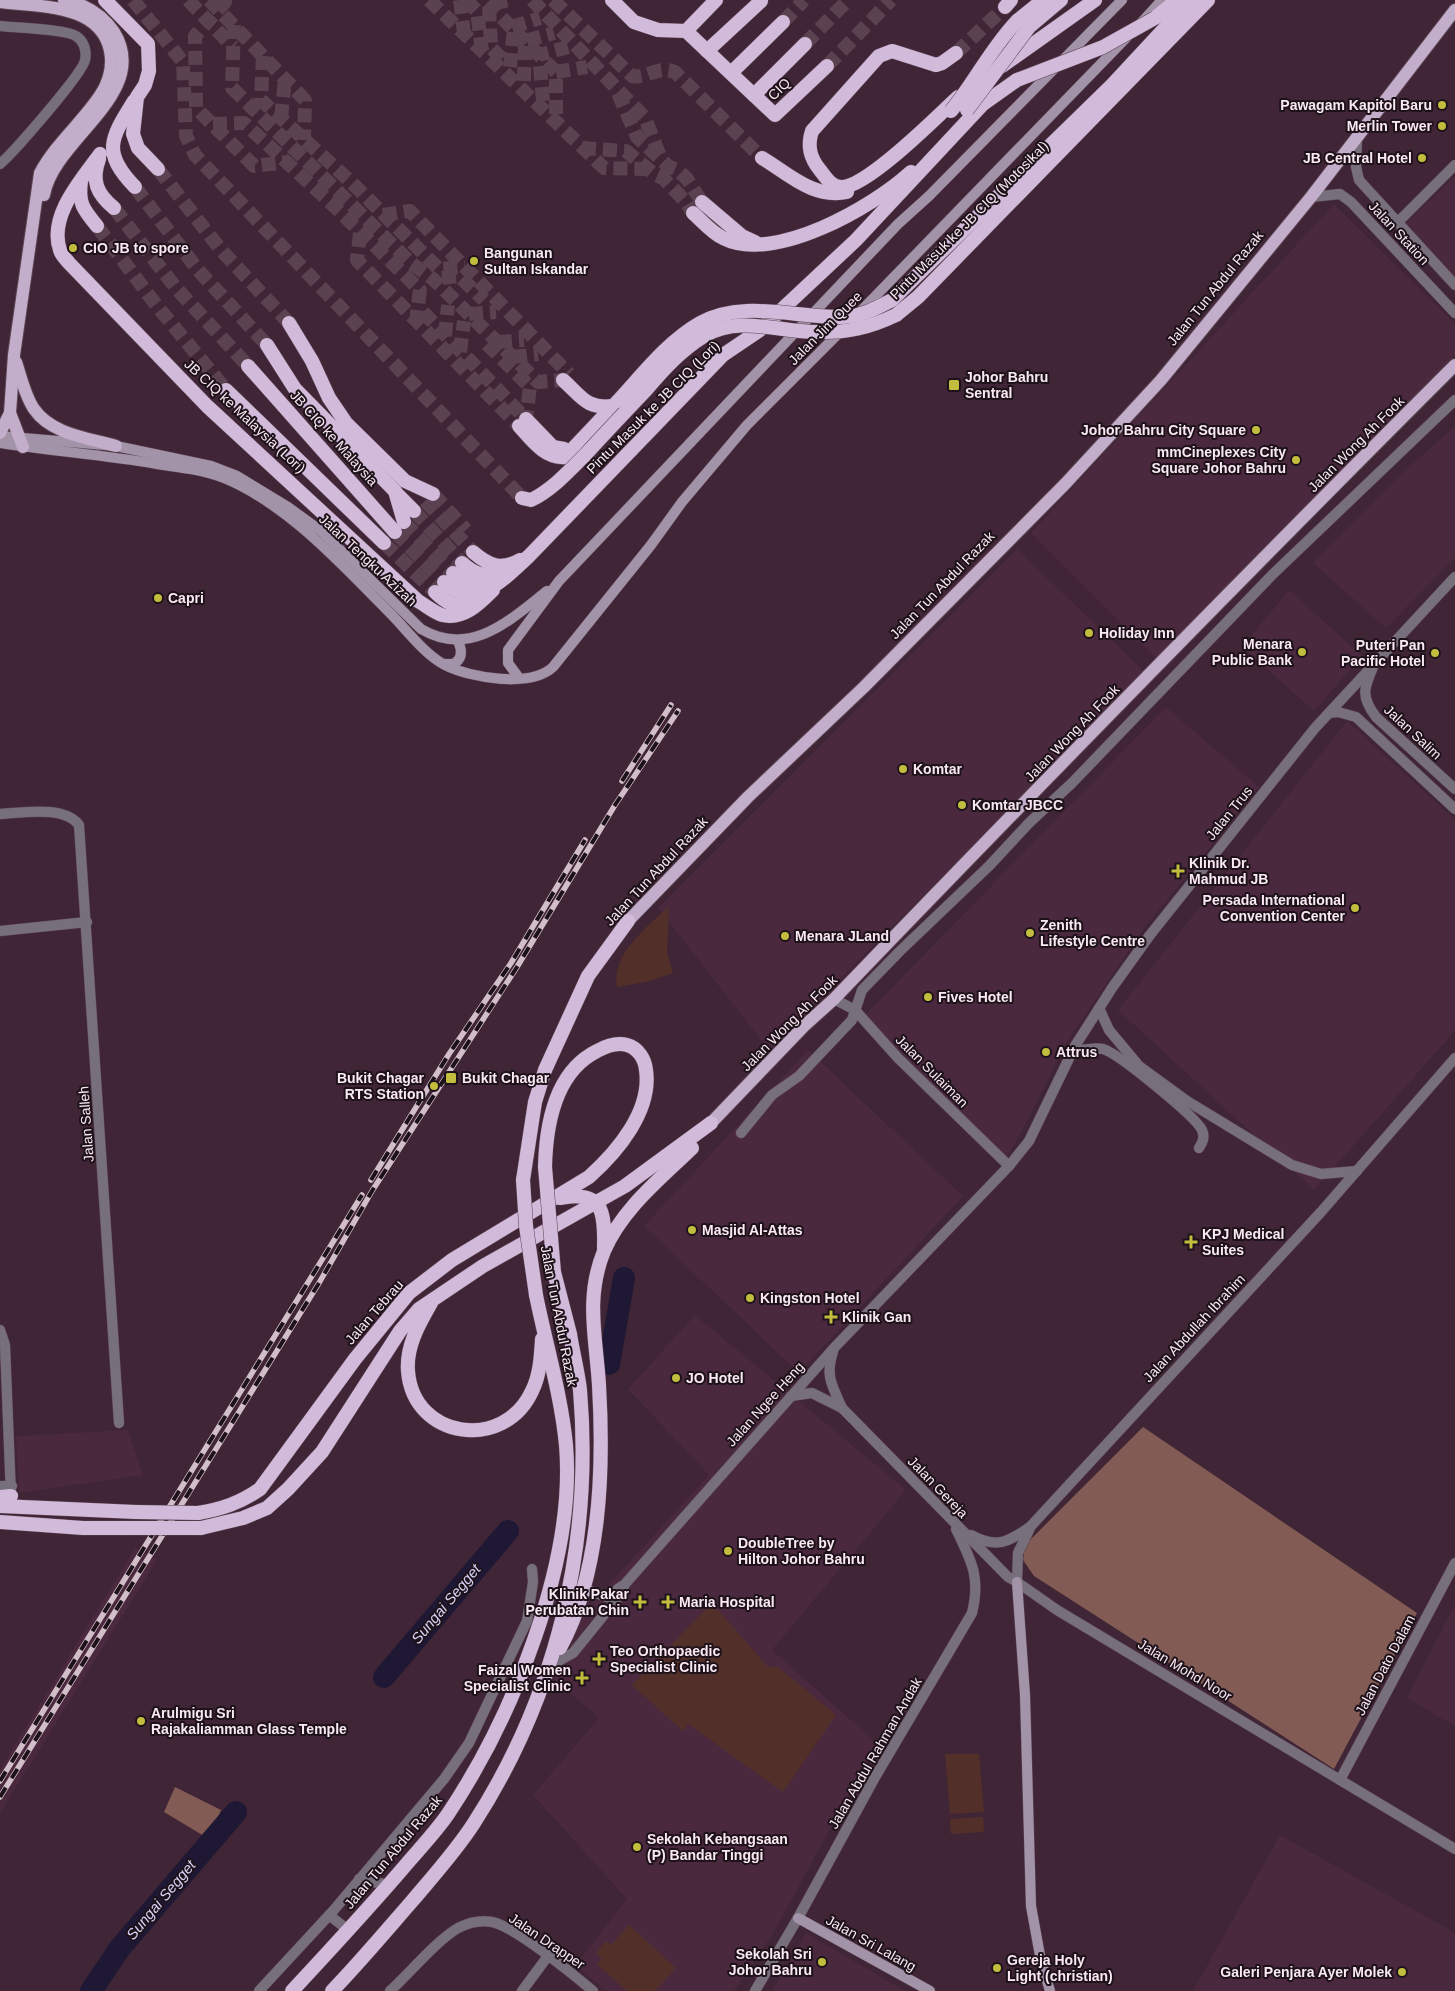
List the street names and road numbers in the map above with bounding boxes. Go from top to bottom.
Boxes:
street label: CIQ [764,75,794,103]
street label: Pintu Masuk ke JB CIQ (Motosikal) [887,138,1051,302]
street label: Jalan Station [1366,198,1432,268]
street label: Jalan Tun Abdul Razak [1164,227,1267,349]
street label: Jalan Jim Quee [785,288,865,368]
street label: Pintu Masuk ke JB CIQ (Lori) [583,337,723,477]
street label: JB CIQ ke Malaysia (Lori) [181,356,309,476]
street label: JB CIQ ke Malaysia [287,387,381,489]
street label: Jalan Wong Ah Fook [1305,392,1408,495]
street label: Jalan Tengku Azizah [316,511,420,609]
street label: Jalan Tun Abdul Razak [887,527,998,642]
street label: Jalan Wong Ah Fook [1021,680,1123,785]
street label: Jalan Salim [1381,701,1445,763]
street label: Jalan Trus [1202,783,1256,843]
street label: Jalan Tun Abdul Razak [601,812,711,929]
street label: Jalan Wong Ah Fook [738,971,841,1074]
street label: Jalan Sulaiman [892,1031,972,1111]
street label: Jalan Salleh [75,1085,97,1163]
street label: Jalan Tun Abdul Razak [537,1244,581,1389]
street label: Jalan Abdullah Ibrahim [1140,1271,1248,1385]
street label: Jalan Tebrau [342,1277,406,1347]
street label: Jalan Ngee Heng [723,1358,807,1450]
street label: Jalan Gereja [905,1453,971,1521]
street label: Jalan Dato Dalam [1352,1612,1418,1718]
street label: Jalan Mohd Noor [1135,1636,1235,1704]
street label: Jalan Abdul Rahman Andak [825,1674,925,1831]
street label: Jalan Tun Abdul Razak [341,1791,446,1912]
street label: Jalan Drapper [506,1910,588,1972]
street label: Jalan Sri Lalang [823,1912,919,1974]

